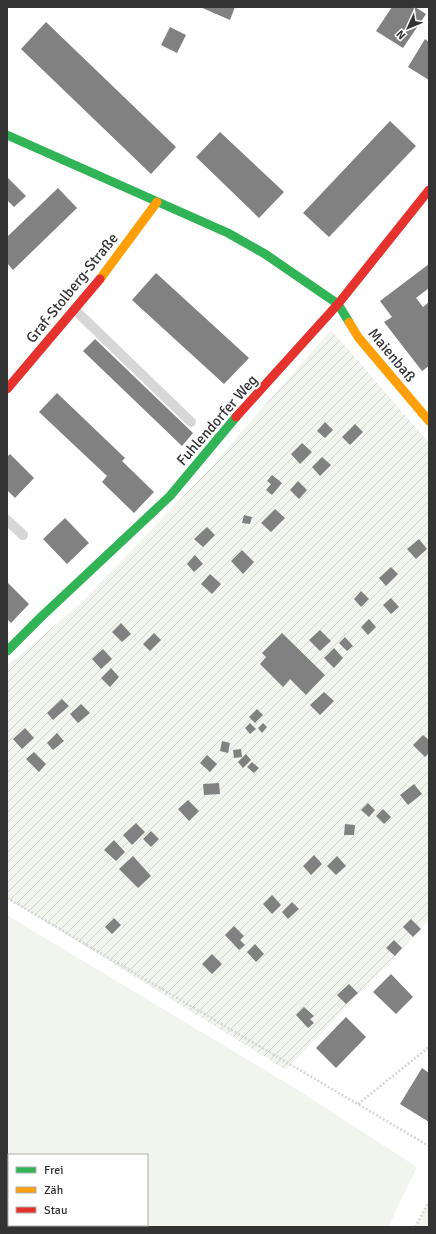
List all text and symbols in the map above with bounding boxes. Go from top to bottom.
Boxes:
north arrow [388,8,428,48]
text: N [394,27,409,42]
street label: Graf-Stolberg-Straße [22,229,122,347]
street label: Maienbaß [364,325,420,385]
street label: Fuhlendorfer Weg [173,371,261,469]
legend [8,1154,148,1226]
text: Frei [44,1163,63,1178]
text: Zäh [44,1183,63,1198]
text: Stau [44,1203,68,1218]

